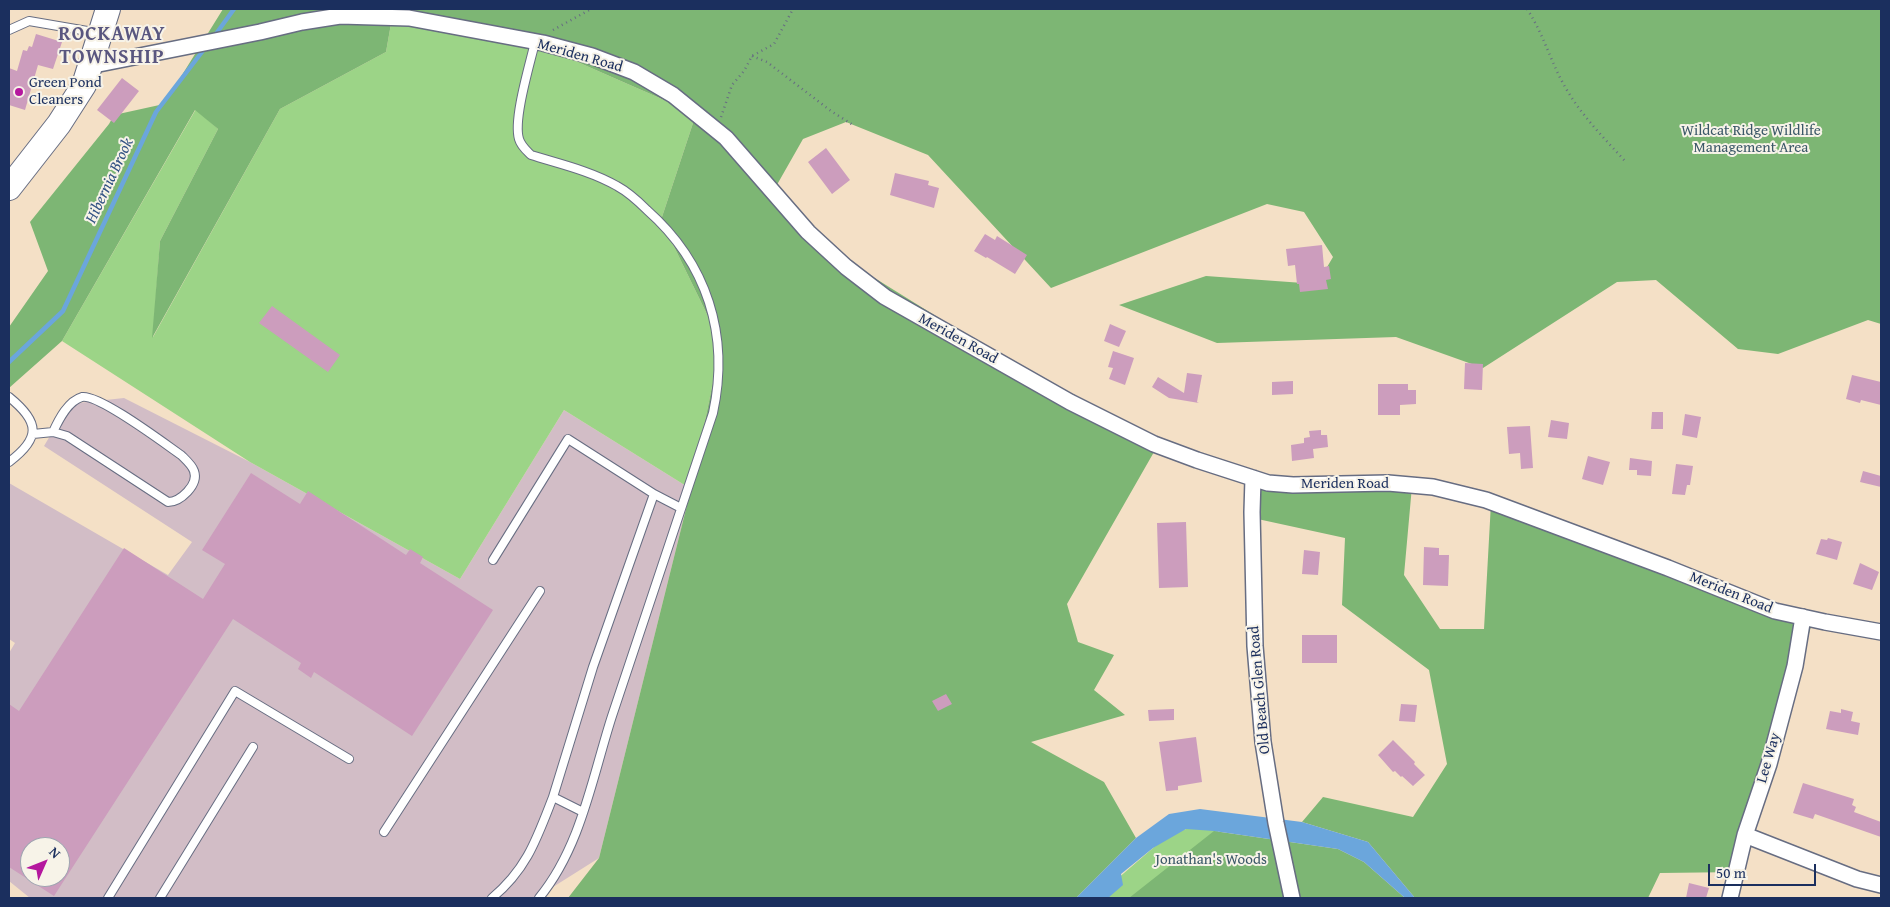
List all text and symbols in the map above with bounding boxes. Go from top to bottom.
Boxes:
district label: ROCKAWAY TOWNSHIP [57,23,167,70]
street label: Meriden Road [535,35,625,77]
place label: Green Pond Cleaners [29,74,102,109]
marker: Green Pond Cleaners [13,86,25,98]
park label: Wildcat Ridge Wildlife Management Area [1681,122,1821,157]
water label: Hibernia Brook [82,135,138,227]
street label: Meriden Road [915,310,1001,368]
street label: Meriden Road [1301,475,1389,493]
street label: Meriden Road [1687,568,1775,618]
street label: Old Beach Glen Road [1245,625,1275,755]
street label: Lee Way [1753,731,1785,785]
north arrow [20,837,70,887]
text: N [45,842,66,863]
park label: Jonathan's Woods [1155,851,1267,869]
scale bar [1710,854,1818,886]
text: 50 m [1716,862,1746,883]

